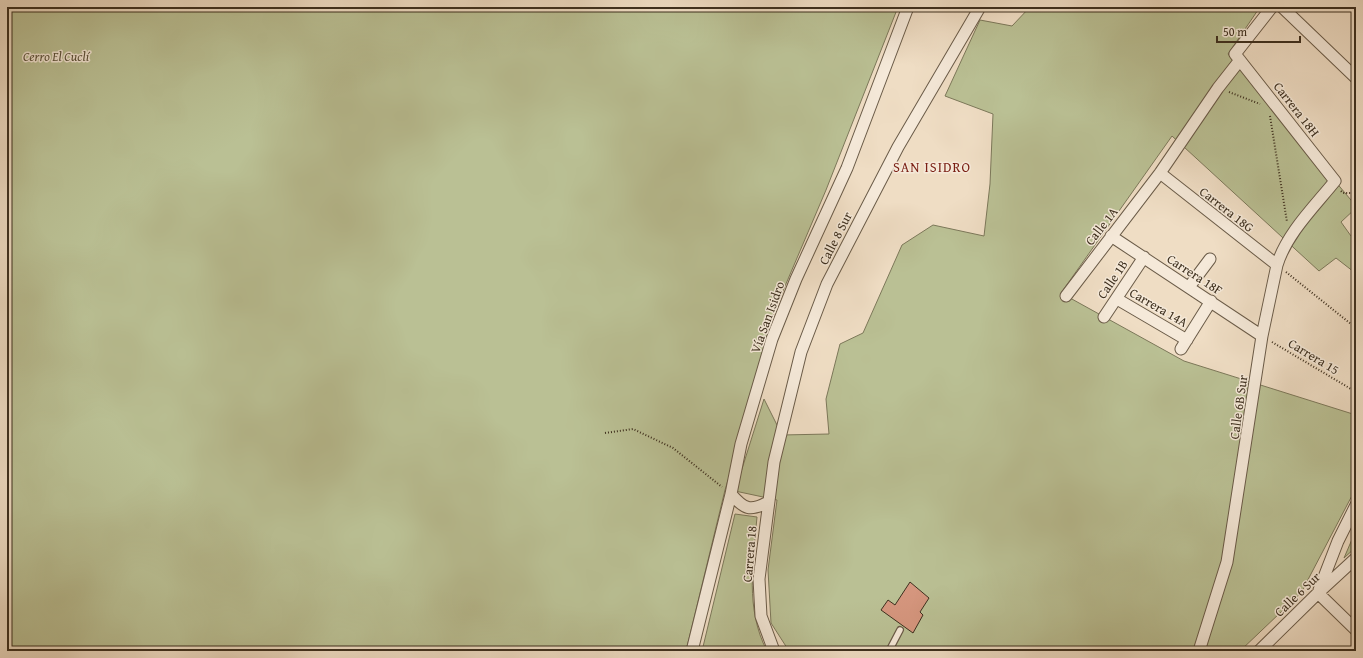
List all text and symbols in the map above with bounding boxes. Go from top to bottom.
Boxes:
scale bar [1217,18,1300,44]
text: 50 m [1223,23,1247,40]
park label: Cerro El Cuclí [23,47,91,66]
street label: Carrera 18H [1269,78,1324,141]
district label: SAN ISIDRO [893,157,971,177]
street label: Carrera 18G [1196,182,1258,237]
street label: Calle 1A [1080,203,1122,249]
street label: Calle 8 Sur [814,208,857,268]
street label: Carrera 18F [1163,249,1226,300]
street label: Calle 1B [1092,256,1132,302]
street label: Vía San Isidro [746,278,789,356]
street label: Carrera 14A [1126,283,1192,332]
street label: Carrera 15 [1285,334,1343,379]
street label: Calle 6B Sur [1225,373,1252,440]
street label: Carrera 18 [738,525,761,583]
street label: Calle 6 Sur [1270,567,1325,621]

